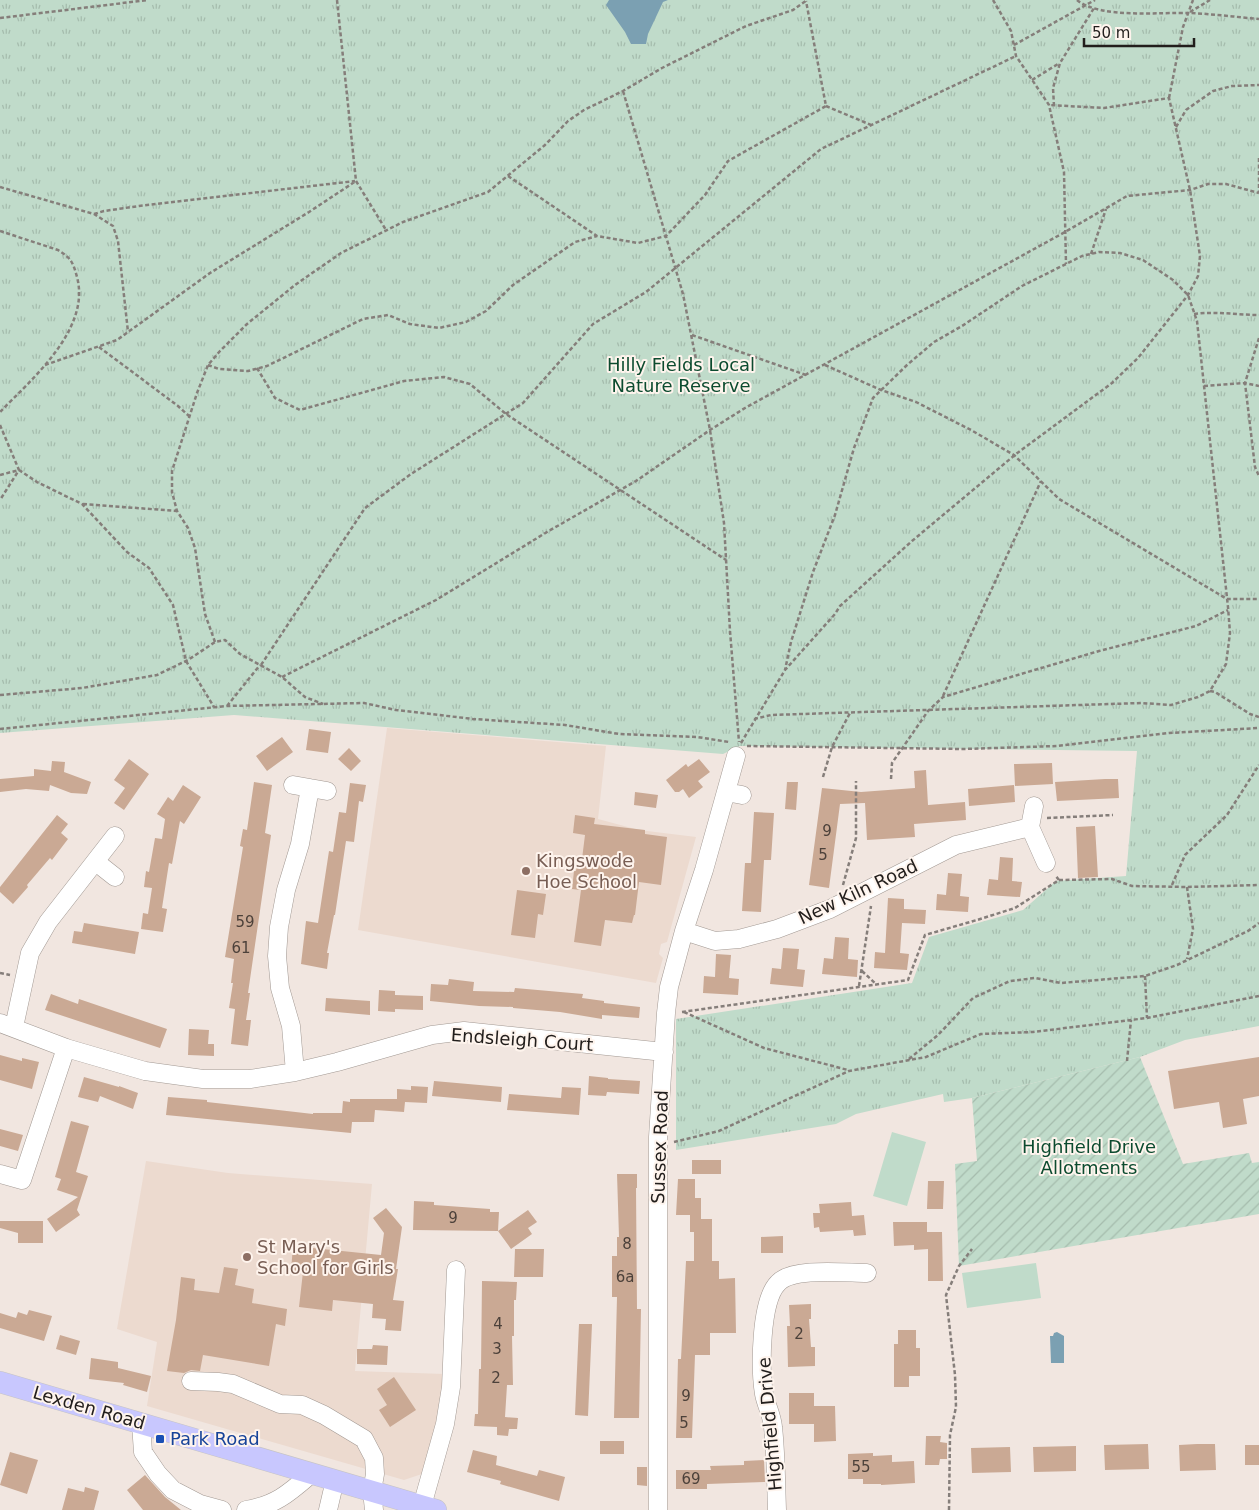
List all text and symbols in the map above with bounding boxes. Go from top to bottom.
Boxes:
scale bar [1084,15,1194,47]
text: 50 m [1092,24,1130,42]
park label: Hilly Fields Local Nature Reserve [607,354,755,396]
house number: 9 [822,822,832,840]
house number: 5 [818,846,828,864]
place label: Kingswode Hoe School [536,850,637,892]
street label: New Kiln Road [795,855,921,928]
marker: Kingswode Hoe School [520,865,532,877]
house number: 59 [235,913,255,931]
house number: 61 [231,939,251,957]
street label: Endsleigh Court [450,1024,594,1055]
street label: Sussex Road [647,1090,672,1204]
park label: Highfield Drive Allotments [1022,1136,1156,1178]
house number: 9 [448,1209,458,1227]
house number: 8 [622,1235,632,1253]
place label: St Mary's School for Girls [257,1236,394,1278]
marker: St Mary's School for Girls [241,1251,253,1263]
house number: 6a [616,1268,634,1286]
house number: 4 [493,1315,503,1333]
house number: 2 [794,1325,804,1343]
house number: 3 [492,1340,502,1358]
street label: Highfield Drive [753,1356,786,1492]
house number: 2 [491,1369,501,1387]
street label: Lexden Road [31,1381,148,1434]
house number: 9 [681,1387,691,1405]
house number: 5 [679,1414,689,1432]
place label: Park Road [170,1428,260,1449]
marker: Park Road [154,1433,166,1445]
house number: 55 [851,1458,871,1476]
house number: 69 [681,1470,701,1488]

